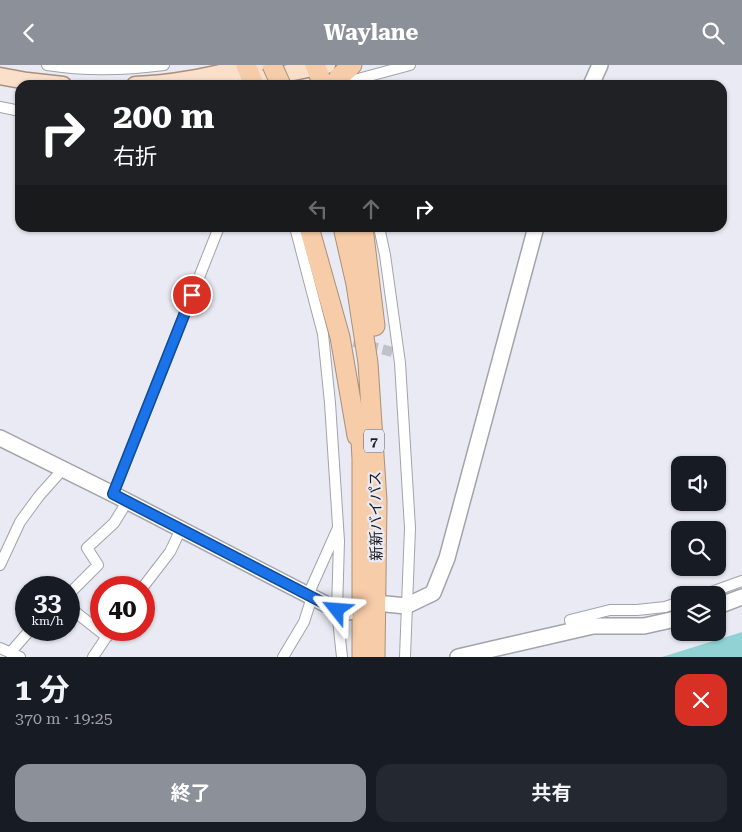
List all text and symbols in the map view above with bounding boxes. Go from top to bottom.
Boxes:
icon: back [15,19,43,47]
icon: search [699,19,727,47]
text: Waylane [323,20,419,45]
text: 200 m [113,96,214,137]
icon: right [30,100,95,165]
text: 右折 [113,144,157,169]
icon: left [304,195,332,223]
icon: ahead [357,195,385,223]
icon: right [410,195,438,223]
pin [171,274,213,316]
icon: arrive [178,281,206,309]
road number: 7 [364,429,384,453]
map controls [671,456,726,641]
button: sound [671,456,726,511]
street label: 新新バイパス [366,471,386,561]
button: search [671,521,726,576]
speed limit sign: 40 [90,576,155,641]
position arrow [310,583,362,635]
button: layers [671,586,726,641]
text: 33 [33,588,62,617]
text: km/h [31,614,64,628]
text: 1 分 [15,672,69,707]
button: close [675,674,727,726]
text: 370 m · 19:25 [15,709,113,728]
button: 終了 [15,764,366,822]
button: 共有 [376,764,727,822]

